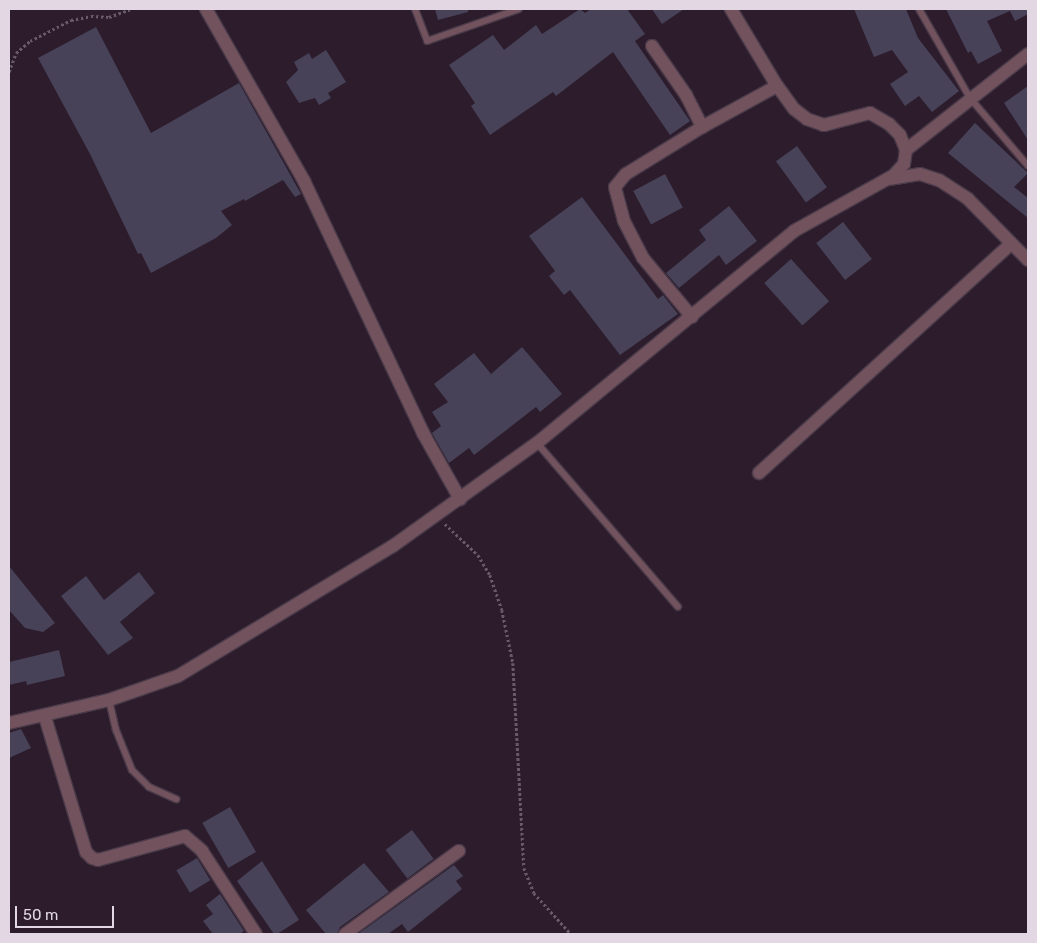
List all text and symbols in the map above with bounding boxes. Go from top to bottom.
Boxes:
scale bar [18,896,116,928]
text: 50 m [23,906,58,924]

